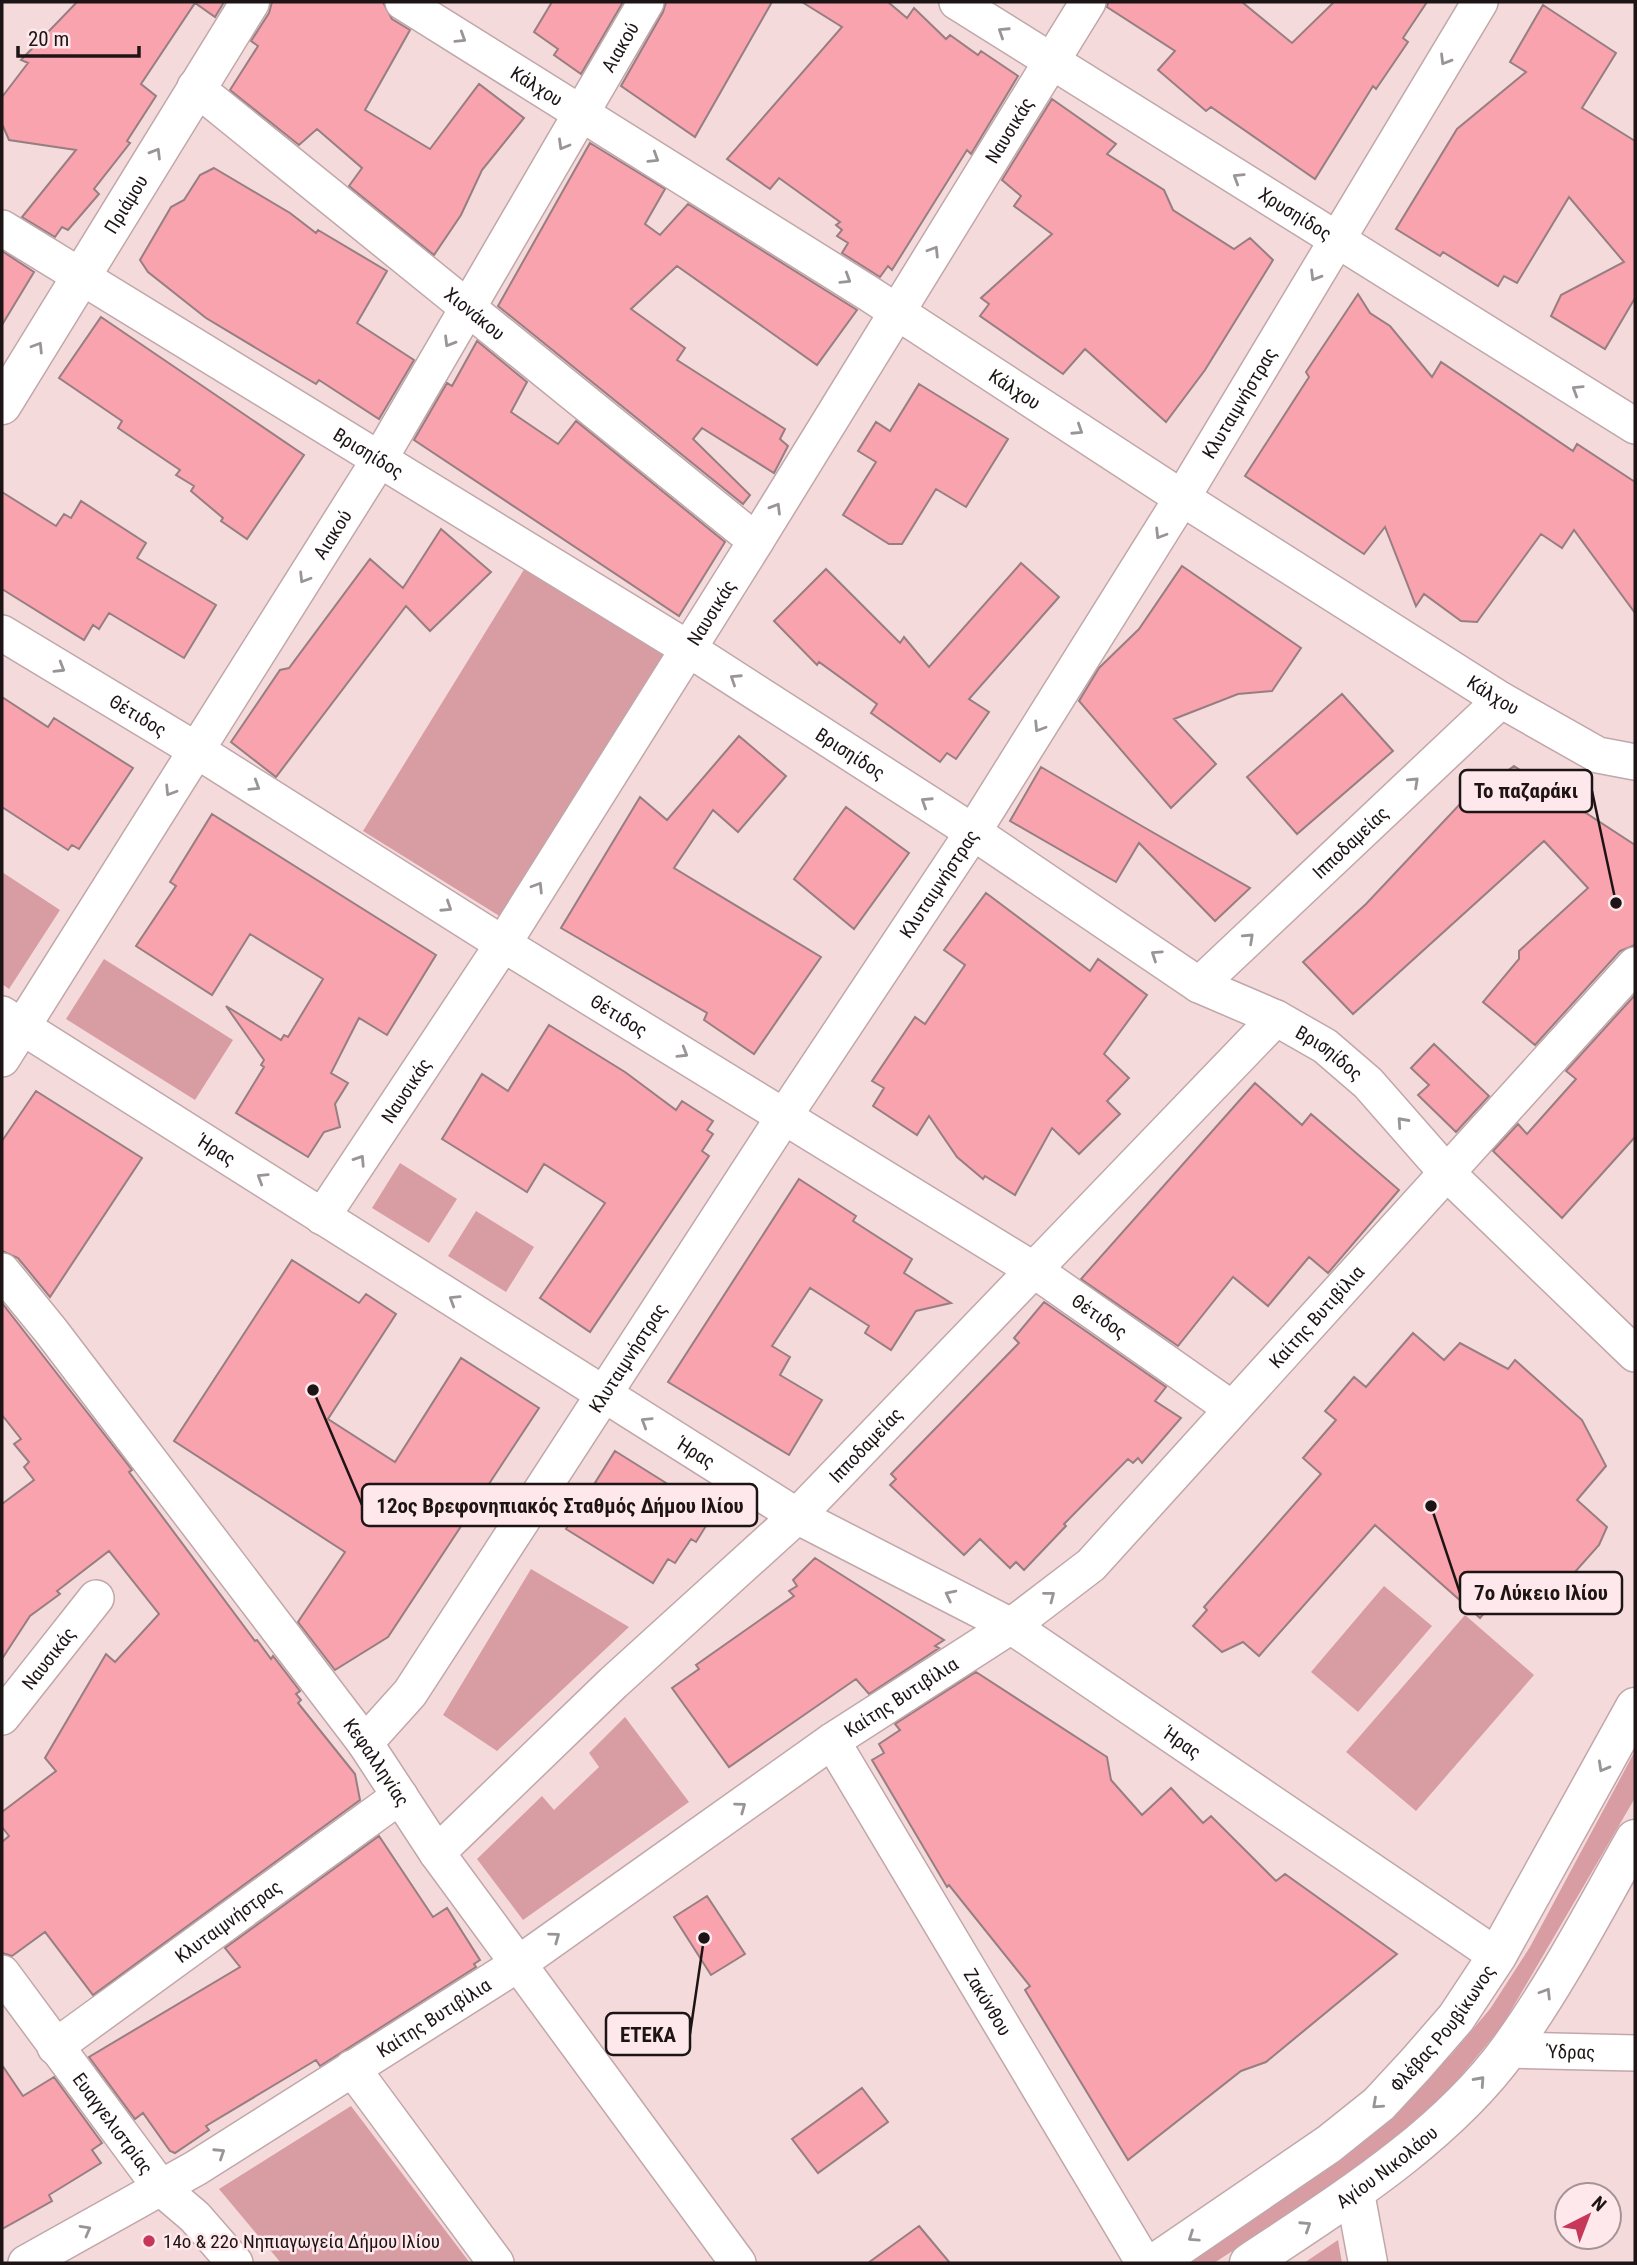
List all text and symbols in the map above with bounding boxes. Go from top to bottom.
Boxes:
scale bar [18,14,138,58]
street label: Αιακού [596,18,643,76]
text: 20 m [28,27,69,51]
one-way arrow [998,27,1011,40]
one-way arrow [453,29,466,42]
one-way arrow [1441,53,1454,66]
street label: Κάλχου [507,61,567,111]
street label: Ναυσικάς [980,93,1038,167]
one-way arrow [558,138,571,151]
one-way arrow [147,147,160,160]
one-way arrow [647,149,660,162]
street label: Πριάμου [99,171,152,237]
one-way arrow [1232,174,1245,187]
street label: Χρυσηίδος [1255,182,1336,245]
one-way arrow [925,246,938,259]
one-way arrow [1311,269,1324,282]
one-way arrow [839,271,852,284]
street label: Χιονάκου [440,282,510,345]
one-way arrow [444,335,457,348]
one-way arrow [29,342,42,355]
street label: Κλυταιμνήστρας [1197,343,1281,463]
street label: Κάλχου [985,364,1045,414]
one-way arrow [1572,386,1585,399]
one-way arrow [1070,422,1083,435]
street label: Βρισηίδος [329,423,408,483]
one-way arrow [768,502,781,515]
street label: Αιακού [308,505,356,563]
one-way arrow [1155,526,1168,539]
one-way arrow [300,570,313,583]
street label: Ναυσικάς [682,575,740,650]
one-way arrow [53,660,66,673]
street label: Κάλχου [1463,670,1523,720]
one-way arrow [730,674,743,687]
street label: Θέτιδος [105,689,171,741]
one-way arrow [1035,719,1048,732]
street label: Βρισηίδος [811,722,890,784]
callout: Το παζαράκι [1460,770,1592,812]
one-way arrow [1406,777,1419,790]
one-way arrow [247,778,260,791]
text: Το παζαράκι [1474,779,1578,803]
one-way arrow [166,784,179,797]
one-way arrow [921,798,934,810]
street label: Ιπποδαμείας [1308,801,1393,883]
street label: Κλυταιμνήστρας [894,825,983,942]
one-way arrow [530,882,543,895]
one-way arrow [440,899,453,912]
one-way arrow [1241,933,1254,946]
one-way arrow [1151,951,1164,964]
street label: Θέτιδος [586,989,652,1042]
street label: Βρισηίδος [1292,1020,1368,1085]
one-way arrow [675,1044,688,1057]
street label: Ναυσικάς [376,1053,436,1127]
one-way arrow [1398,1117,1410,1130]
street label: Ήρας [193,1129,240,1170]
one-way arrow [352,1154,365,1167]
one-way arrow [257,1174,270,1187]
street label: Καίτης Βυτιβίλια [1264,1260,1369,1372]
street label: Θέτιδος [1067,1289,1132,1343]
one-way arrow [449,1295,462,1308]
street label: Κλυταιμνήστρας [584,1299,671,1417]
street label: Ιπποδαμείας [824,1402,907,1487]
one-way arrow [641,1418,654,1431]
street label: Ήρας [672,1431,719,1473]
callout: 12ος Βρεφονηπιακός Σταθμός Δήμου Ιλίου [362,1484,757,1526]
text: 12ος Βρεφονηπιακός Σταθμός Δήμου Ιλίου [376,1494,744,1518]
callout: 7ο Λύκειο Ιλίου [1460,1572,1622,1614]
text: 7ο Λύκειο Ιλίου [1474,1581,1608,1605]
one-way arrow [945,1589,958,1603]
one-way arrow [1043,1591,1055,1604]
street label: Ναυσικάς [17,1622,80,1694]
street label: Καίτης Βυτιβίλια [840,1651,963,1742]
street label: Κεφαλληνίας [339,1714,415,1810]
street label: Ήρας [1158,1721,1206,1763]
one-way arrow [1598,1760,1611,1772]
one-way arrow [733,1802,746,1815]
street label: Κλυταιμνήστρας [170,1875,286,1967]
one-way arrow [547,1933,560,1945]
street label: Φλέβας Ρουβίκωνος [1385,1960,1500,2096]
street label: Ζακύνθου [959,1964,1017,2040]
street label: Καίτης Βυτιβίλια [372,1973,495,2062]
one-way arrow [1537,1987,1550,2000]
callout: ΕΤΕΚΑ [606,2013,690,2055]
text: ΕΤΕΚΑ [620,2023,677,2047]
street label: Ύδρας [1546,2039,1595,2064]
street label: Ευαγγελιστρίας [68,2068,158,2179]
one-way arrow [1472,2076,1484,2089]
one-way arrow [1372,2096,1385,2108]
street label: Αγίου Νικολάου [1332,2121,1442,2213]
one-way arrow [212,2149,225,2162]
north arrow [1553,2181,1623,2251]
text: N [1587,2191,1611,2216]
one-way arrow [1298,2221,1311,2234]
one-way arrow [79,2225,91,2238]
one-way arrow [1188,2229,1201,2241]
place label: 14ο & 22ο Νηπιαγωγεία Δήμου Ιλίου [163,2230,440,2253]
marker: 14ο & 22ο Νηπιαγωγεία Δήμου Ιλίου [141,2233,157,2249]

